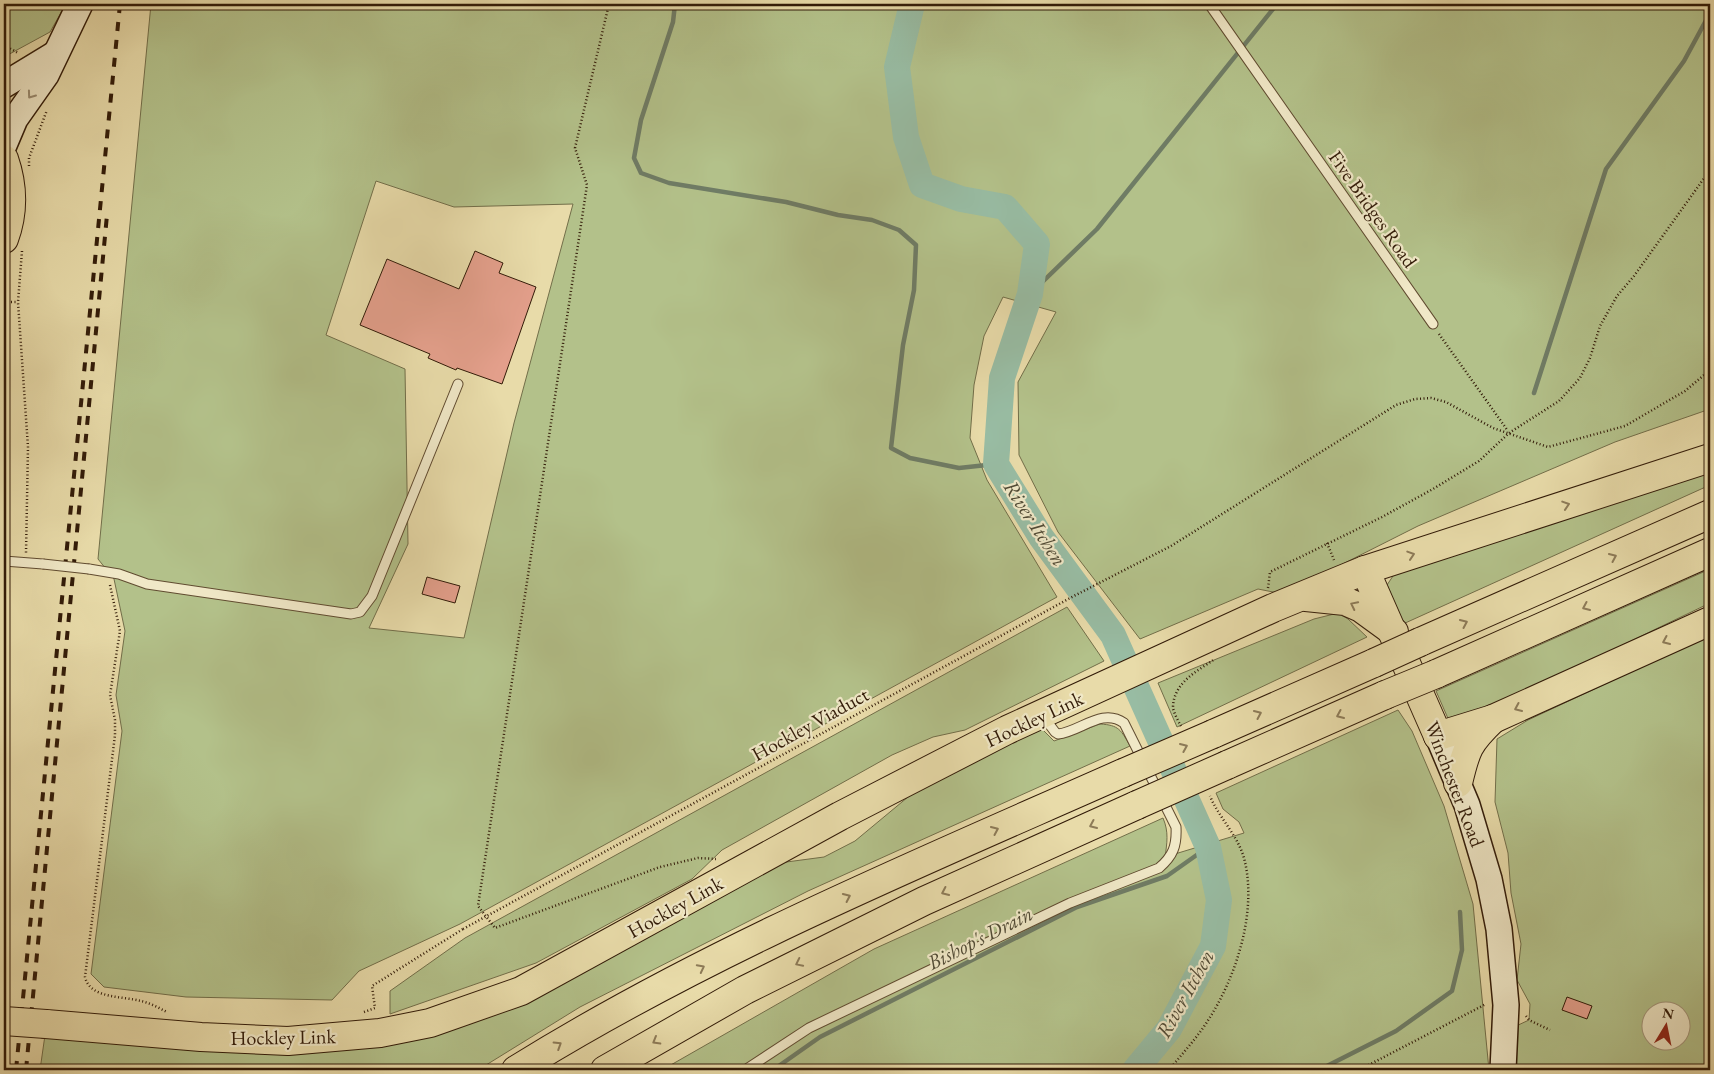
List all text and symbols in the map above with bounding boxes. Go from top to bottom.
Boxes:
one-way arrow [28,89,37,98]
street label: Five Bridges Road [1323,145,1424,273]
water label: River Itchen [998,475,1073,571]
one-way arrow [1561,501,1570,511]
one-way arrow [1407,550,1415,560]
one-way arrow [1608,553,1617,563]
one-way arrow [1350,601,1359,611]
one-way arrow [1582,601,1591,612]
one-way arrow [1459,618,1468,629]
one-way arrow [1662,634,1671,645]
street label: Hockley Viaduct [747,681,874,767]
street label: Hockley Link [981,685,1088,753]
one-way arrow [1514,701,1523,712]
one-way arrow [1336,708,1345,719]
one-way arrow [1253,710,1262,721]
street label: Winchester Road [1419,717,1491,851]
one-way arrow [1179,742,1188,753]
one-way arrow [1089,818,1098,829]
one-way arrow [990,826,999,836]
street label: Hockley Link [623,870,728,944]
one-way arrow [941,885,950,896]
one-way arrow [842,893,851,904]
water label: Bishop's Drain [921,899,1037,976]
water label: River Itchen [1149,945,1220,1043]
one-way arrow [795,957,804,967]
one-way arrow [696,964,705,974]
north arrow [1642,1002,1692,1052]
text: N [1661,1003,1676,1023]
street label: Hockley Link [230,1023,337,1051]
one-way arrow [652,1034,661,1044]
one-way arrow [552,1041,561,1051]

